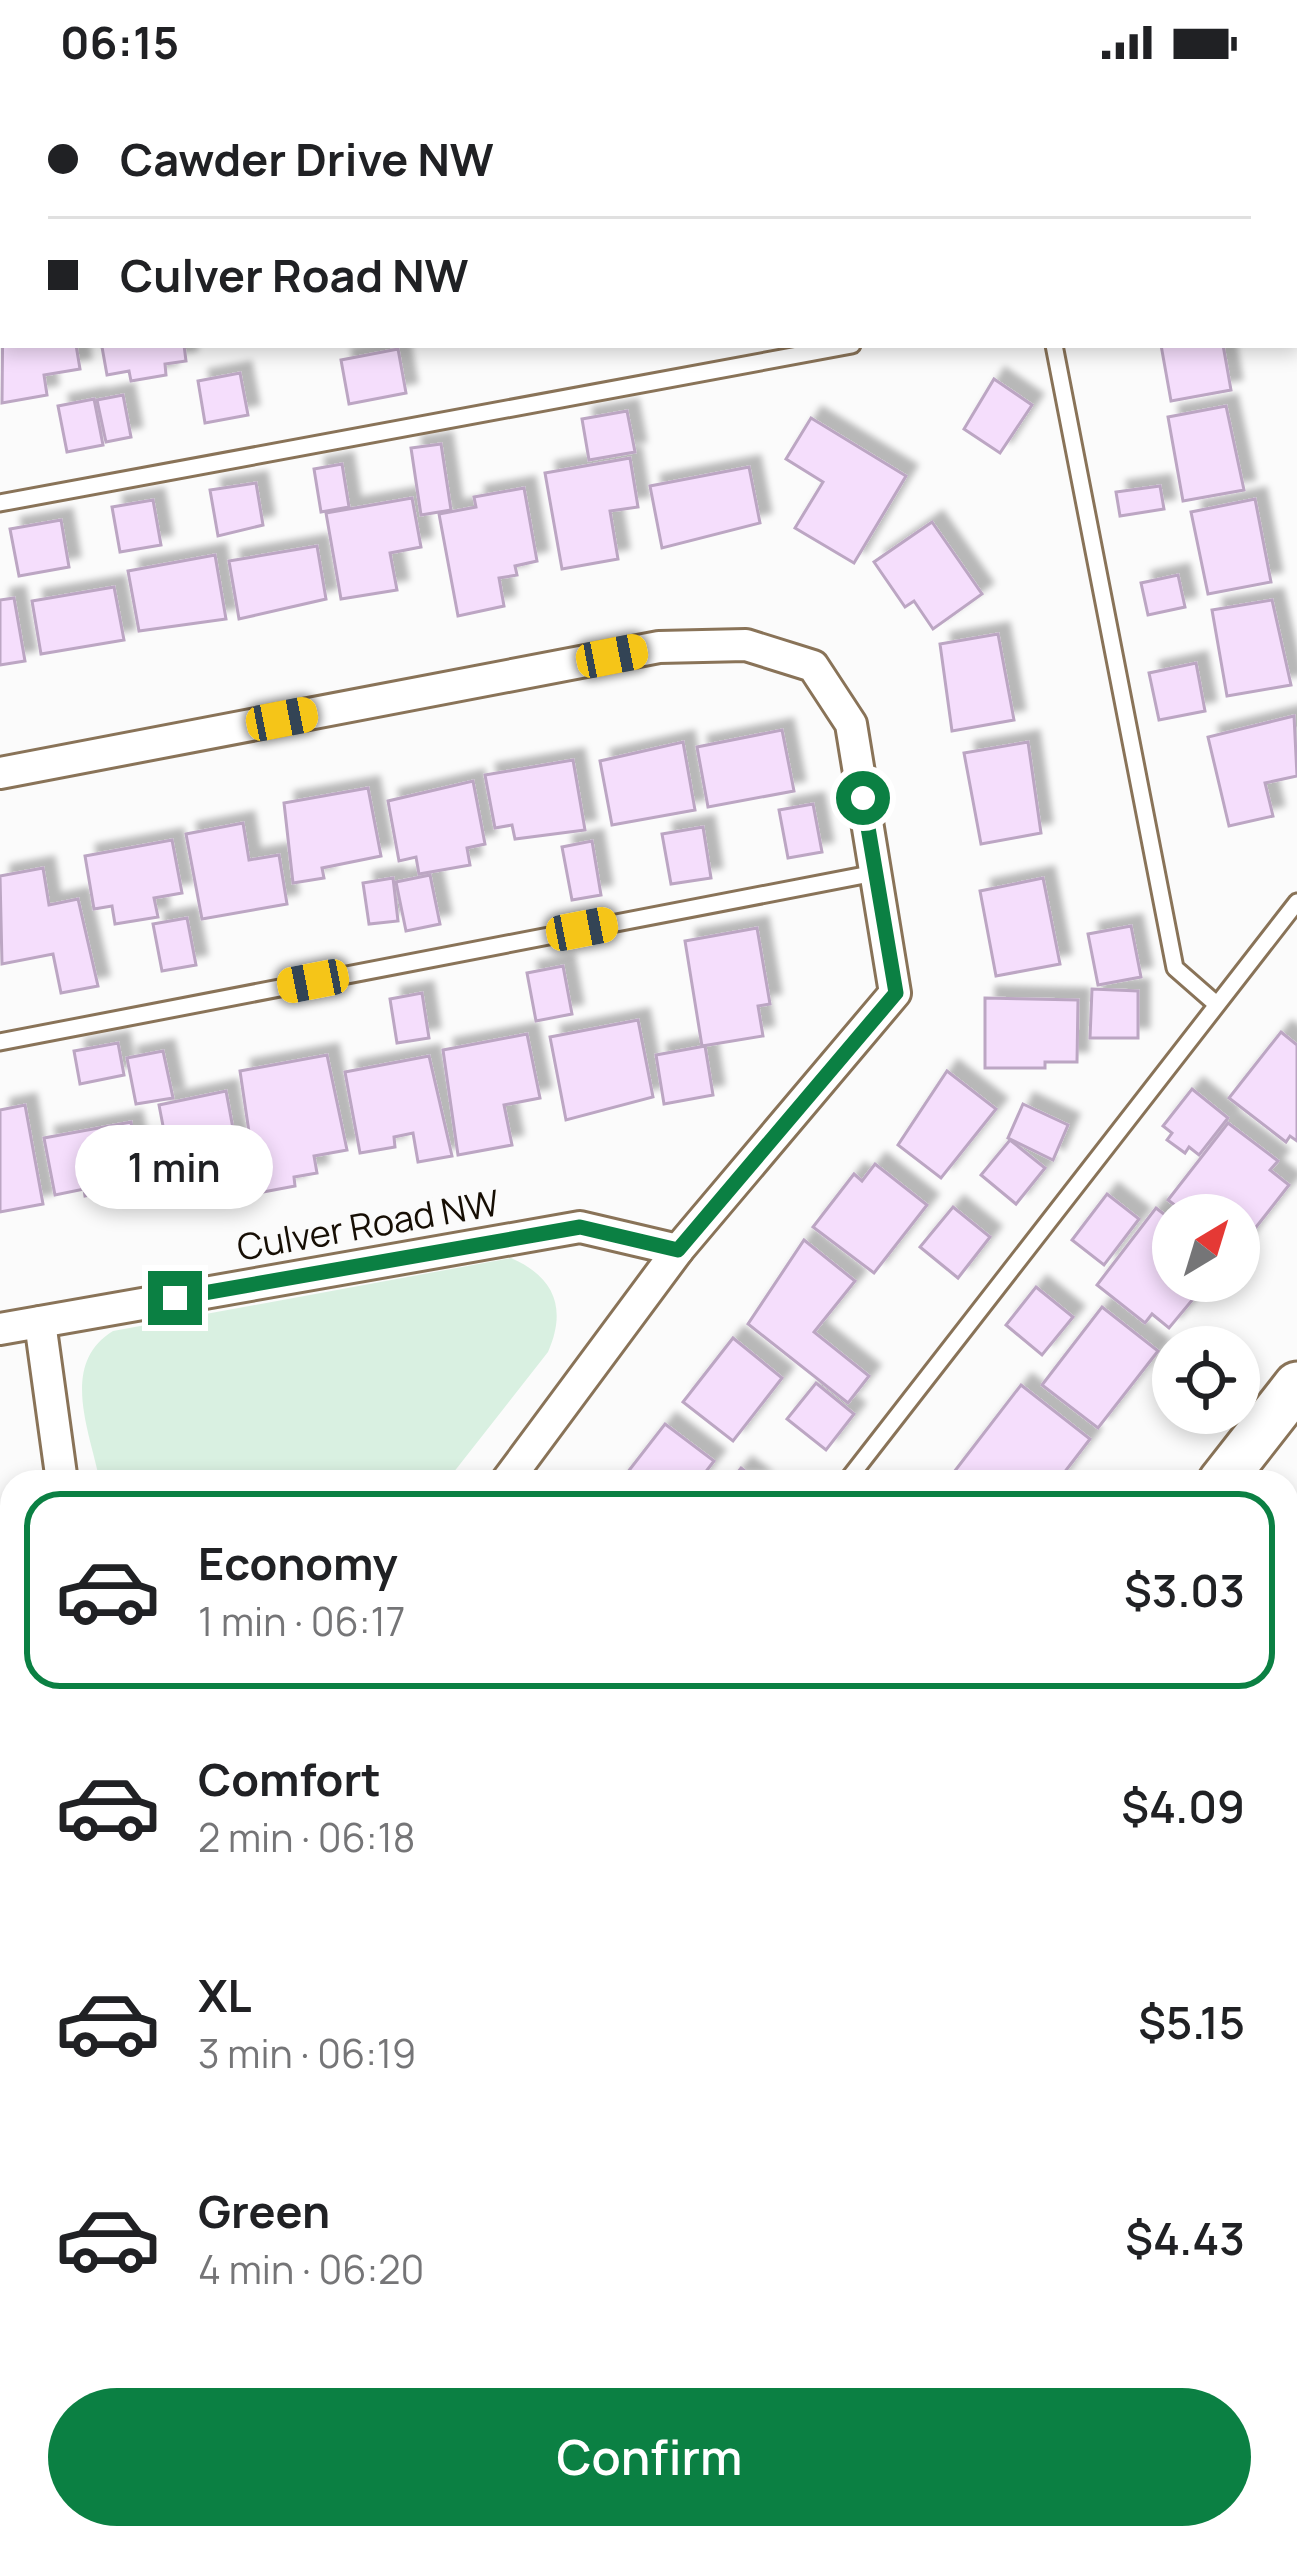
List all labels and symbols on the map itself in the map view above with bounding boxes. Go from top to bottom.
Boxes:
car [573,631,651,681]
car [243,694,321,744]
route start [836,771,890,825]
car [543,904,621,954]
car [274,956,352,1006]
callout: 1 min [76,1124,274,1208]
street label: Culver Road NW [233,1177,503,1272]
north arrow [1152,1194,1260,1302]
route end [148,1271,202,1325]

